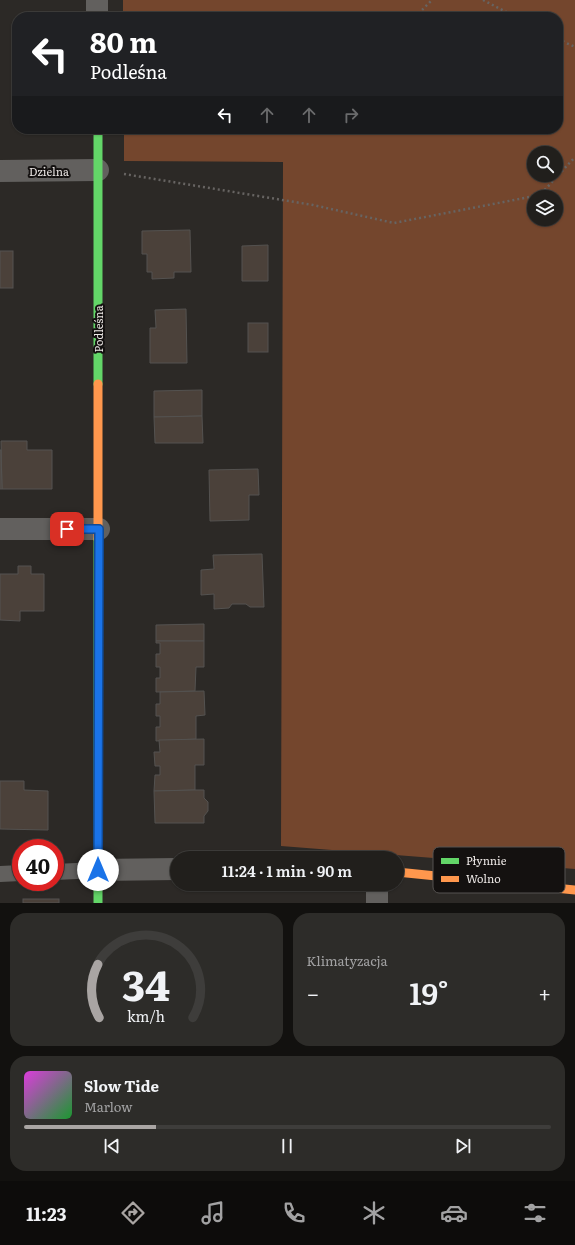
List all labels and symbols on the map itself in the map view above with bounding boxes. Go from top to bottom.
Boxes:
street label: Dzielna [29,163,69,179]
street label: Podleśna [90,305,106,353]
pin [50,512,84,546]
speed limit sign: 40 [12,839,64,891]
legend [433,847,565,893]
position arrow [77,849,119,891]
text: Płynnie [466,852,507,868]
text: Wolno [466,870,501,886]

